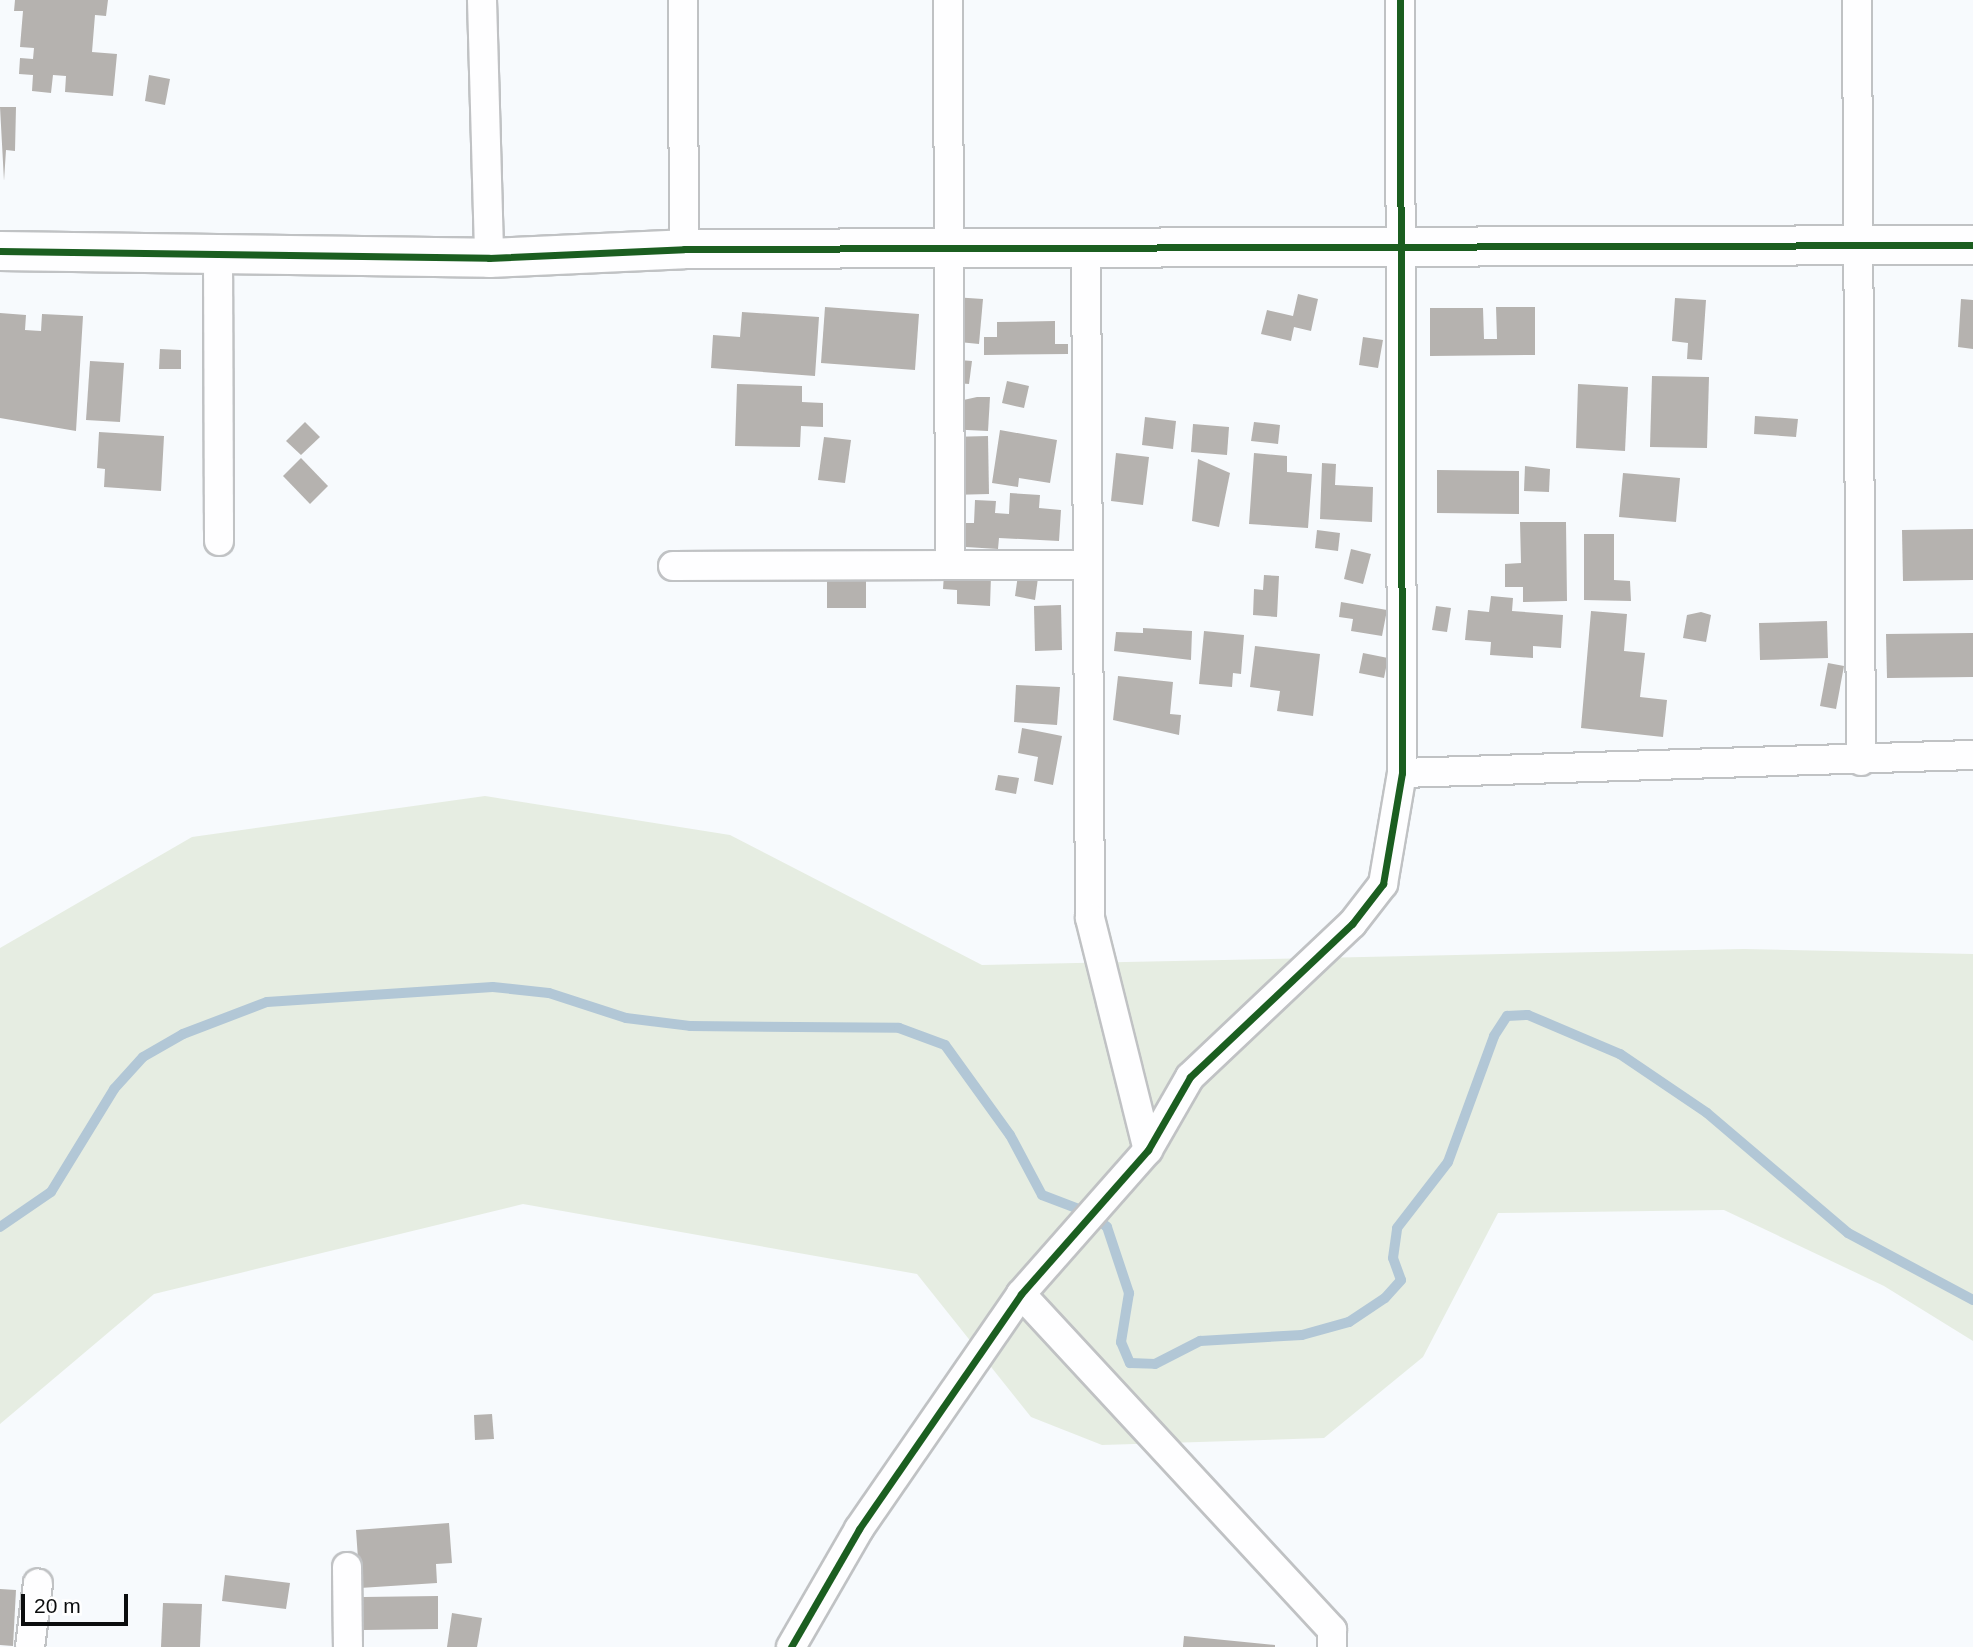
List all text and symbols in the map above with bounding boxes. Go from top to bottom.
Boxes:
scale bar [24,1580,131,1624]
text: 20 m [34,1594,81,1617]

